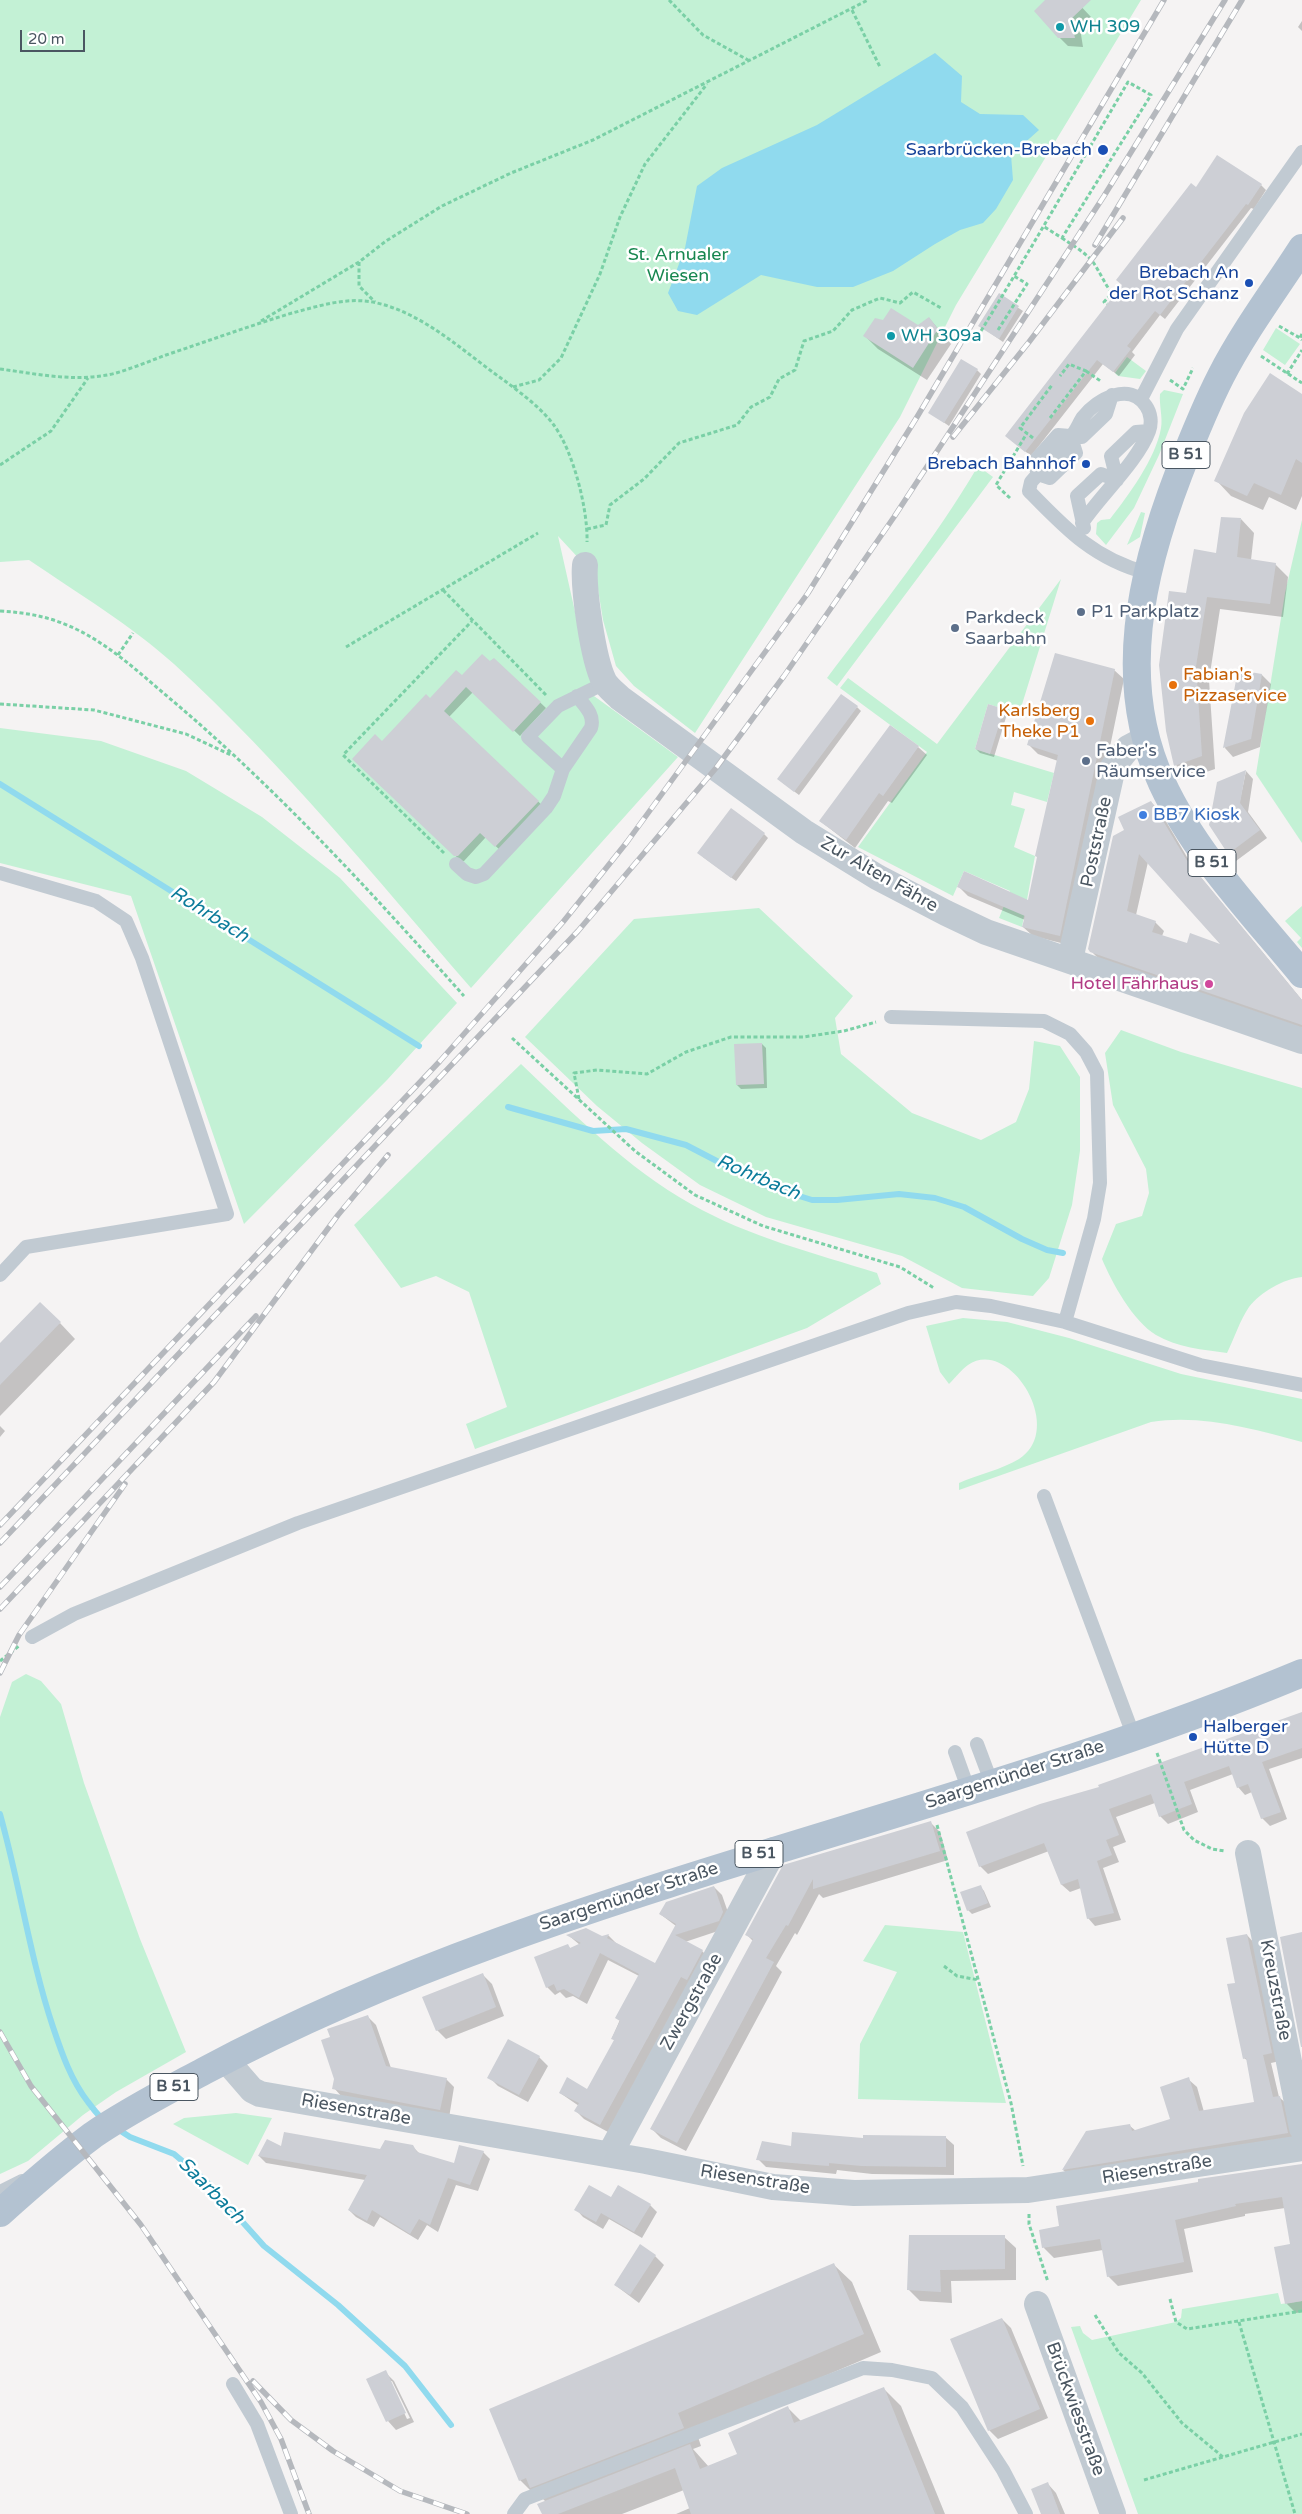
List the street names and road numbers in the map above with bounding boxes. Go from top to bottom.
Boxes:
road number: B 51 [1162,442,1210,468]
street label: Poststraße [1077,795,1117,889]
street label: Zur Alten Fähre [816,833,942,917]
road number: B 51 [1188,850,1236,876]
street label: Saargemünder Straße [923,1736,1107,1814]
road number: B 51 [735,1840,783,1868]
street label: Saargemünder Straße [537,1858,721,1936]
street label: Kreuzstraße [1255,1938,1295,2042]
street label: Zwergstraße [657,1950,727,2054]
road number: B 51 [150,2074,198,2100]
street label: Riesenstraße [300,2090,412,2130]
street label: Riesenstraße [1101,2151,1213,2189]
street label: Riesenstraße [699,2161,811,2199]
street label: Brückwiesstraße [1041,2339,1109,2479]

